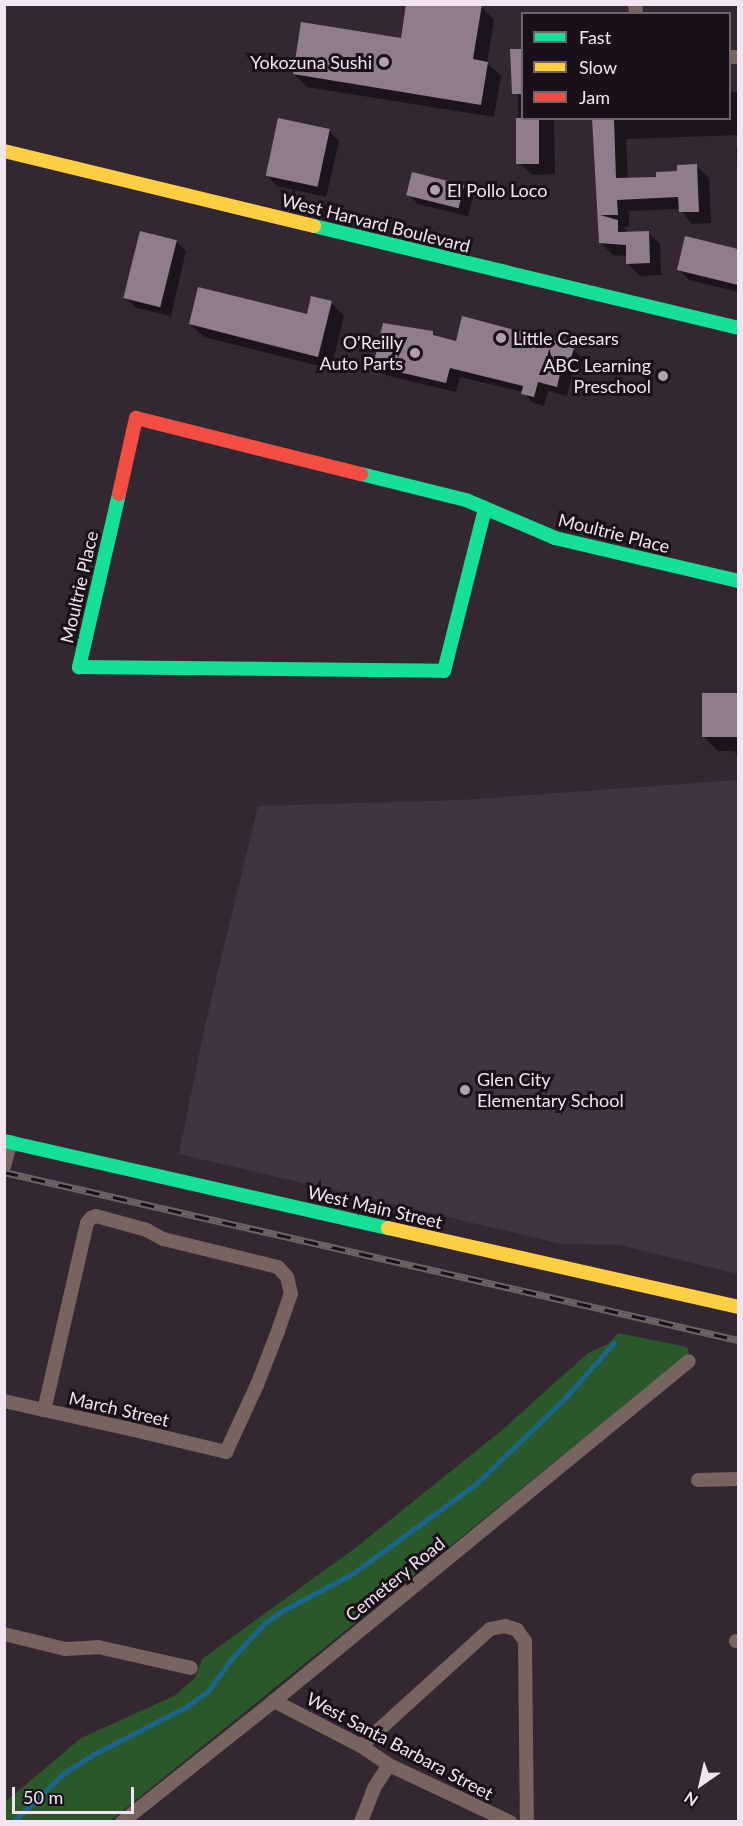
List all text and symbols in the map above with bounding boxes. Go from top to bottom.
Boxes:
legend [521,12,731,120]
text: Fast [579,26,611,48]
place label: Yokozuna Sushi [250,51,372,73]
marker: Yokozuna Sushi [377,55,391,69]
text: Slow [579,56,617,78]
text: Jam [579,86,610,108]
place label: El Pollo Loco [447,179,547,201]
marker: El Pollo Loco [428,183,442,197]
street label: West Harvard Boulevard [280,189,472,257]
place label: Little Caesars [513,327,619,349]
marker: Little Caesars [494,331,508,345]
place label: O'Reilly Auto Parts [320,332,403,374]
marker: O'Reilly Auto Parts [408,346,422,360]
place label: ABC Learning Preschool [543,355,651,398]
marker: ABC Learning Preschool [656,369,670,383]
street label: Moultrie Place [556,509,672,557]
street label: Moultrie Place [56,529,102,645]
place label: Glen City Elementary School [477,1069,624,1112]
marker: Glen City Elementary School [458,1083,472,1097]
street label: West Main Street [305,1181,445,1233]
street label: March Street [67,1387,171,1431]
street label: Cemetery Road [341,1532,449,1626]
street label: West Santa Barbara Street [303,1688,497,1804]
north arrow [671,1754,731,1814]
scale bar [15,1775,136,1813]
text: 50 m [23,1786,63,1808]
text: N [680,1788,701,1811]

